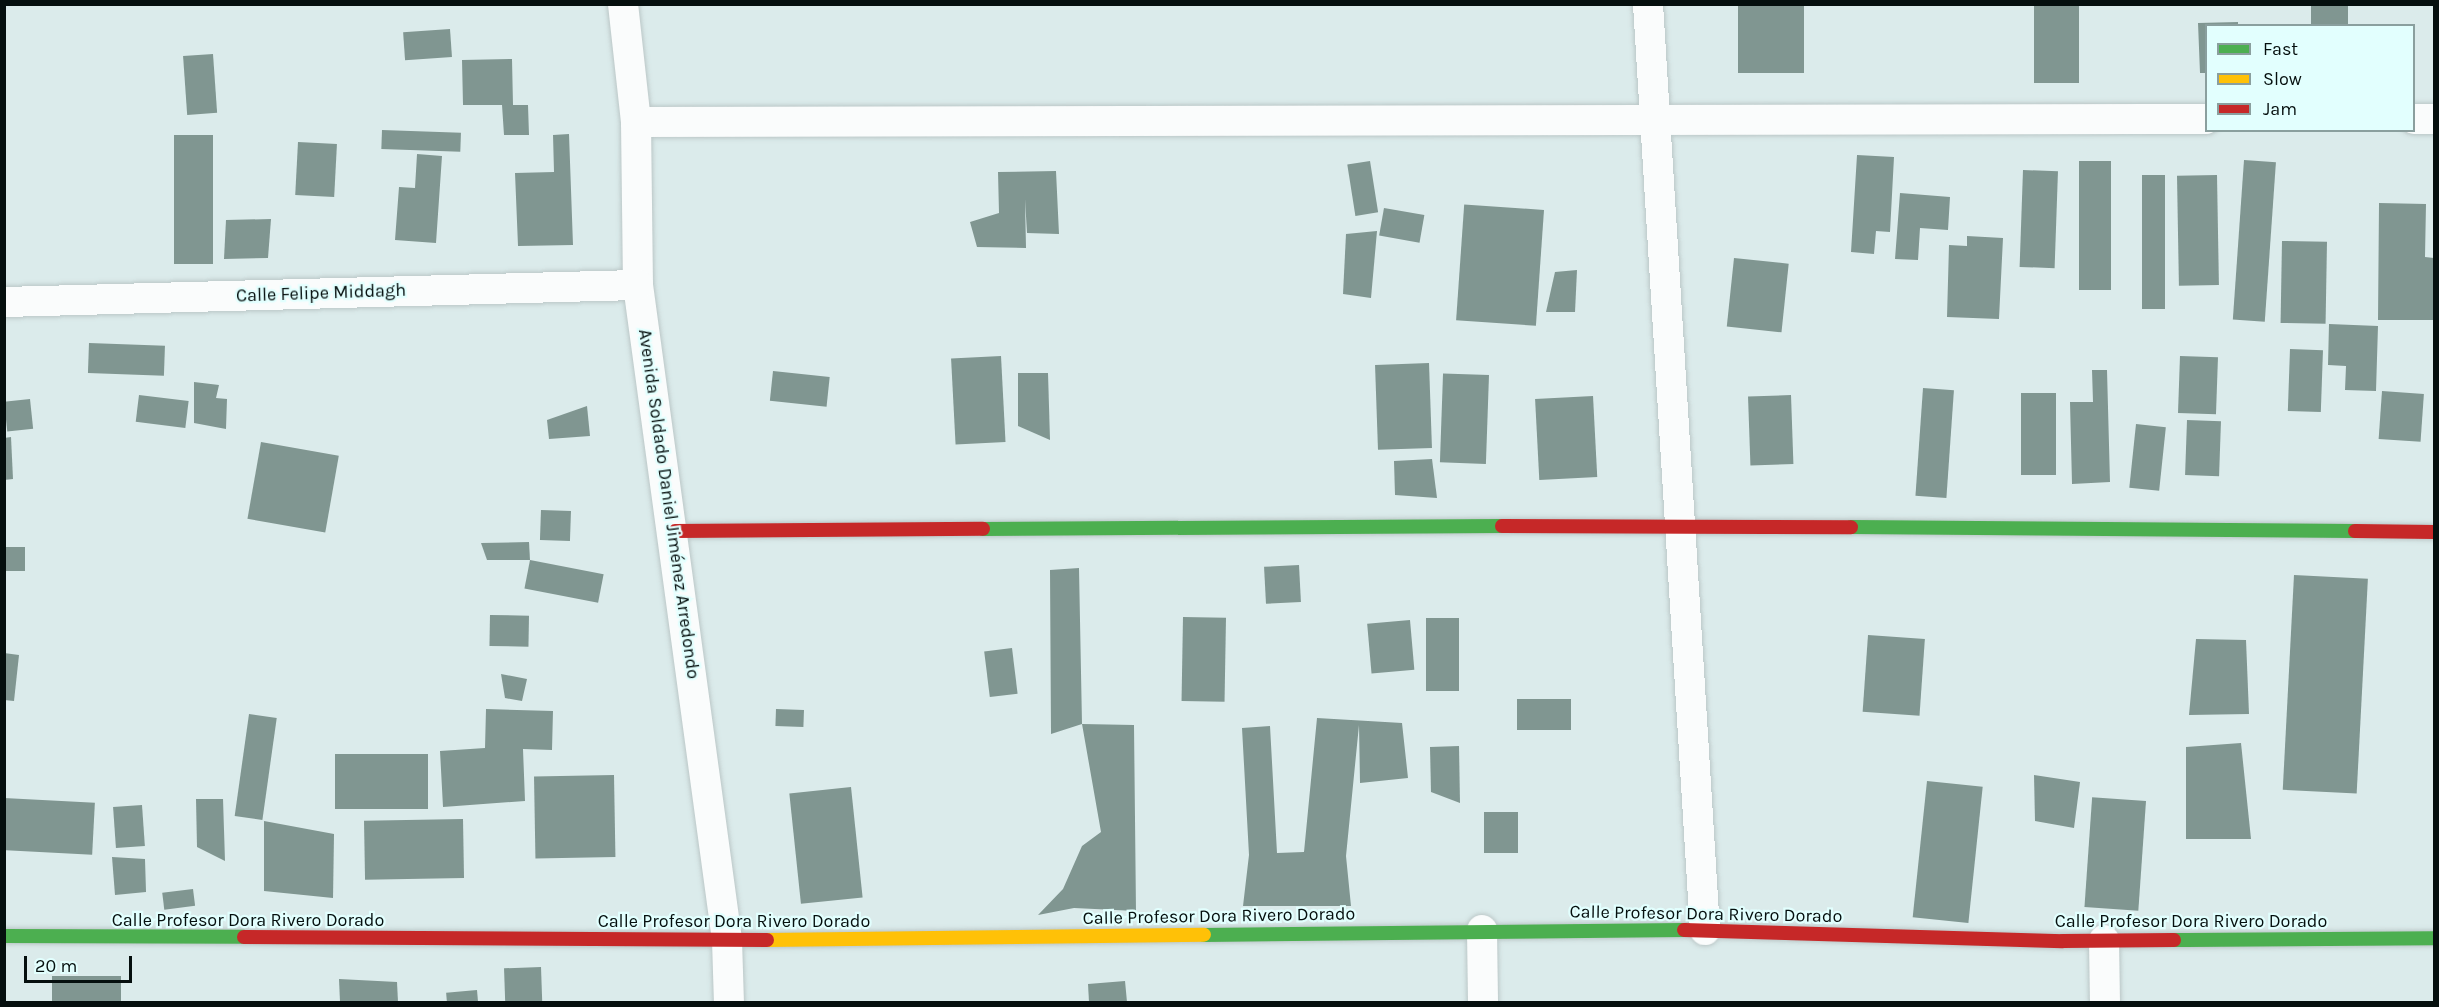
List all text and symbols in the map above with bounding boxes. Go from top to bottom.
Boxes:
legend [2205,24,2415,132]
text: Fast [2263,38,2298,60]
text: Slow [2263,68,2302,90]
text: Jam [2263,98,2297,120]
street label: Calle Felipe Middagh [236,279,406,307]
street label: Avenida Soldado Daniel Jiménez Arredondo [634,328,704,680]
street label: Calle Profesor Dora Rivero Dorado [1569,901,1843,927]
street label: Calle Profesor Dora Rivero Dorado [1082,903,1356,929]
street label: Calle Profesor Dora Rivero Dorado [112,909,384,931]
street label: Calle Profesor Dora Rivero Dorado [598,910,870,932]
street label: Calle Profesor Dora Rivero Dorado [2055,910,2327,932]
scale bar [27,944,135,982]
text: 20 m [35,955,77,977]

